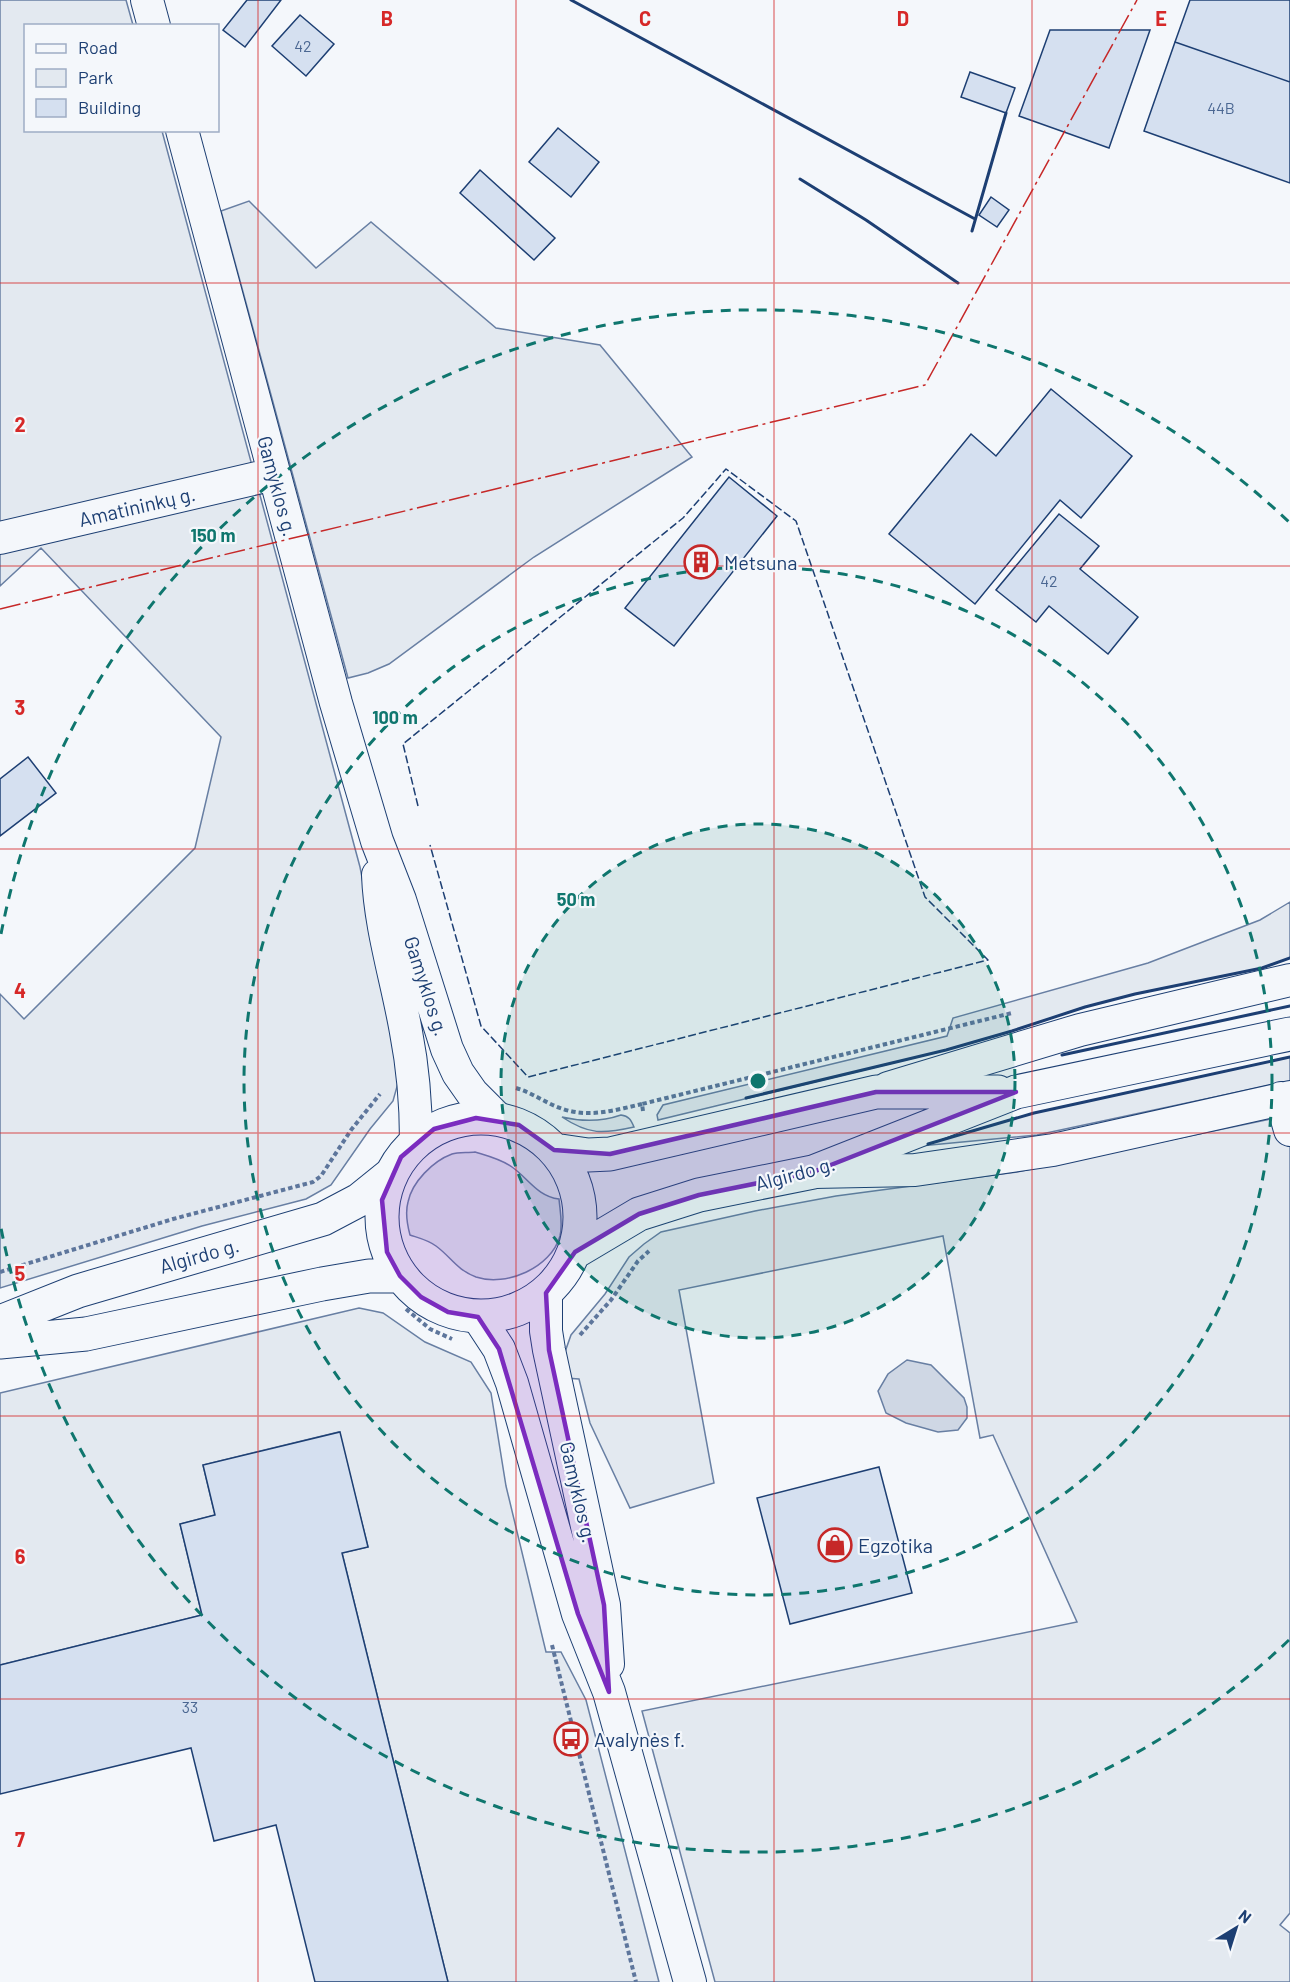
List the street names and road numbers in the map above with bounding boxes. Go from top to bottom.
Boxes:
street label: Gamyklos g. [253,433,303,539]
street label: Amatininkų g. [76,481,198,531]
street label: Gamyklos g. [400,933,454,1039]
street label: Algirdo g. [752,1151,838,1195]
street label: Algirdo g. [156,1232,242,1278]
street label: Gamyklos g. [556,1439,602,1545]

